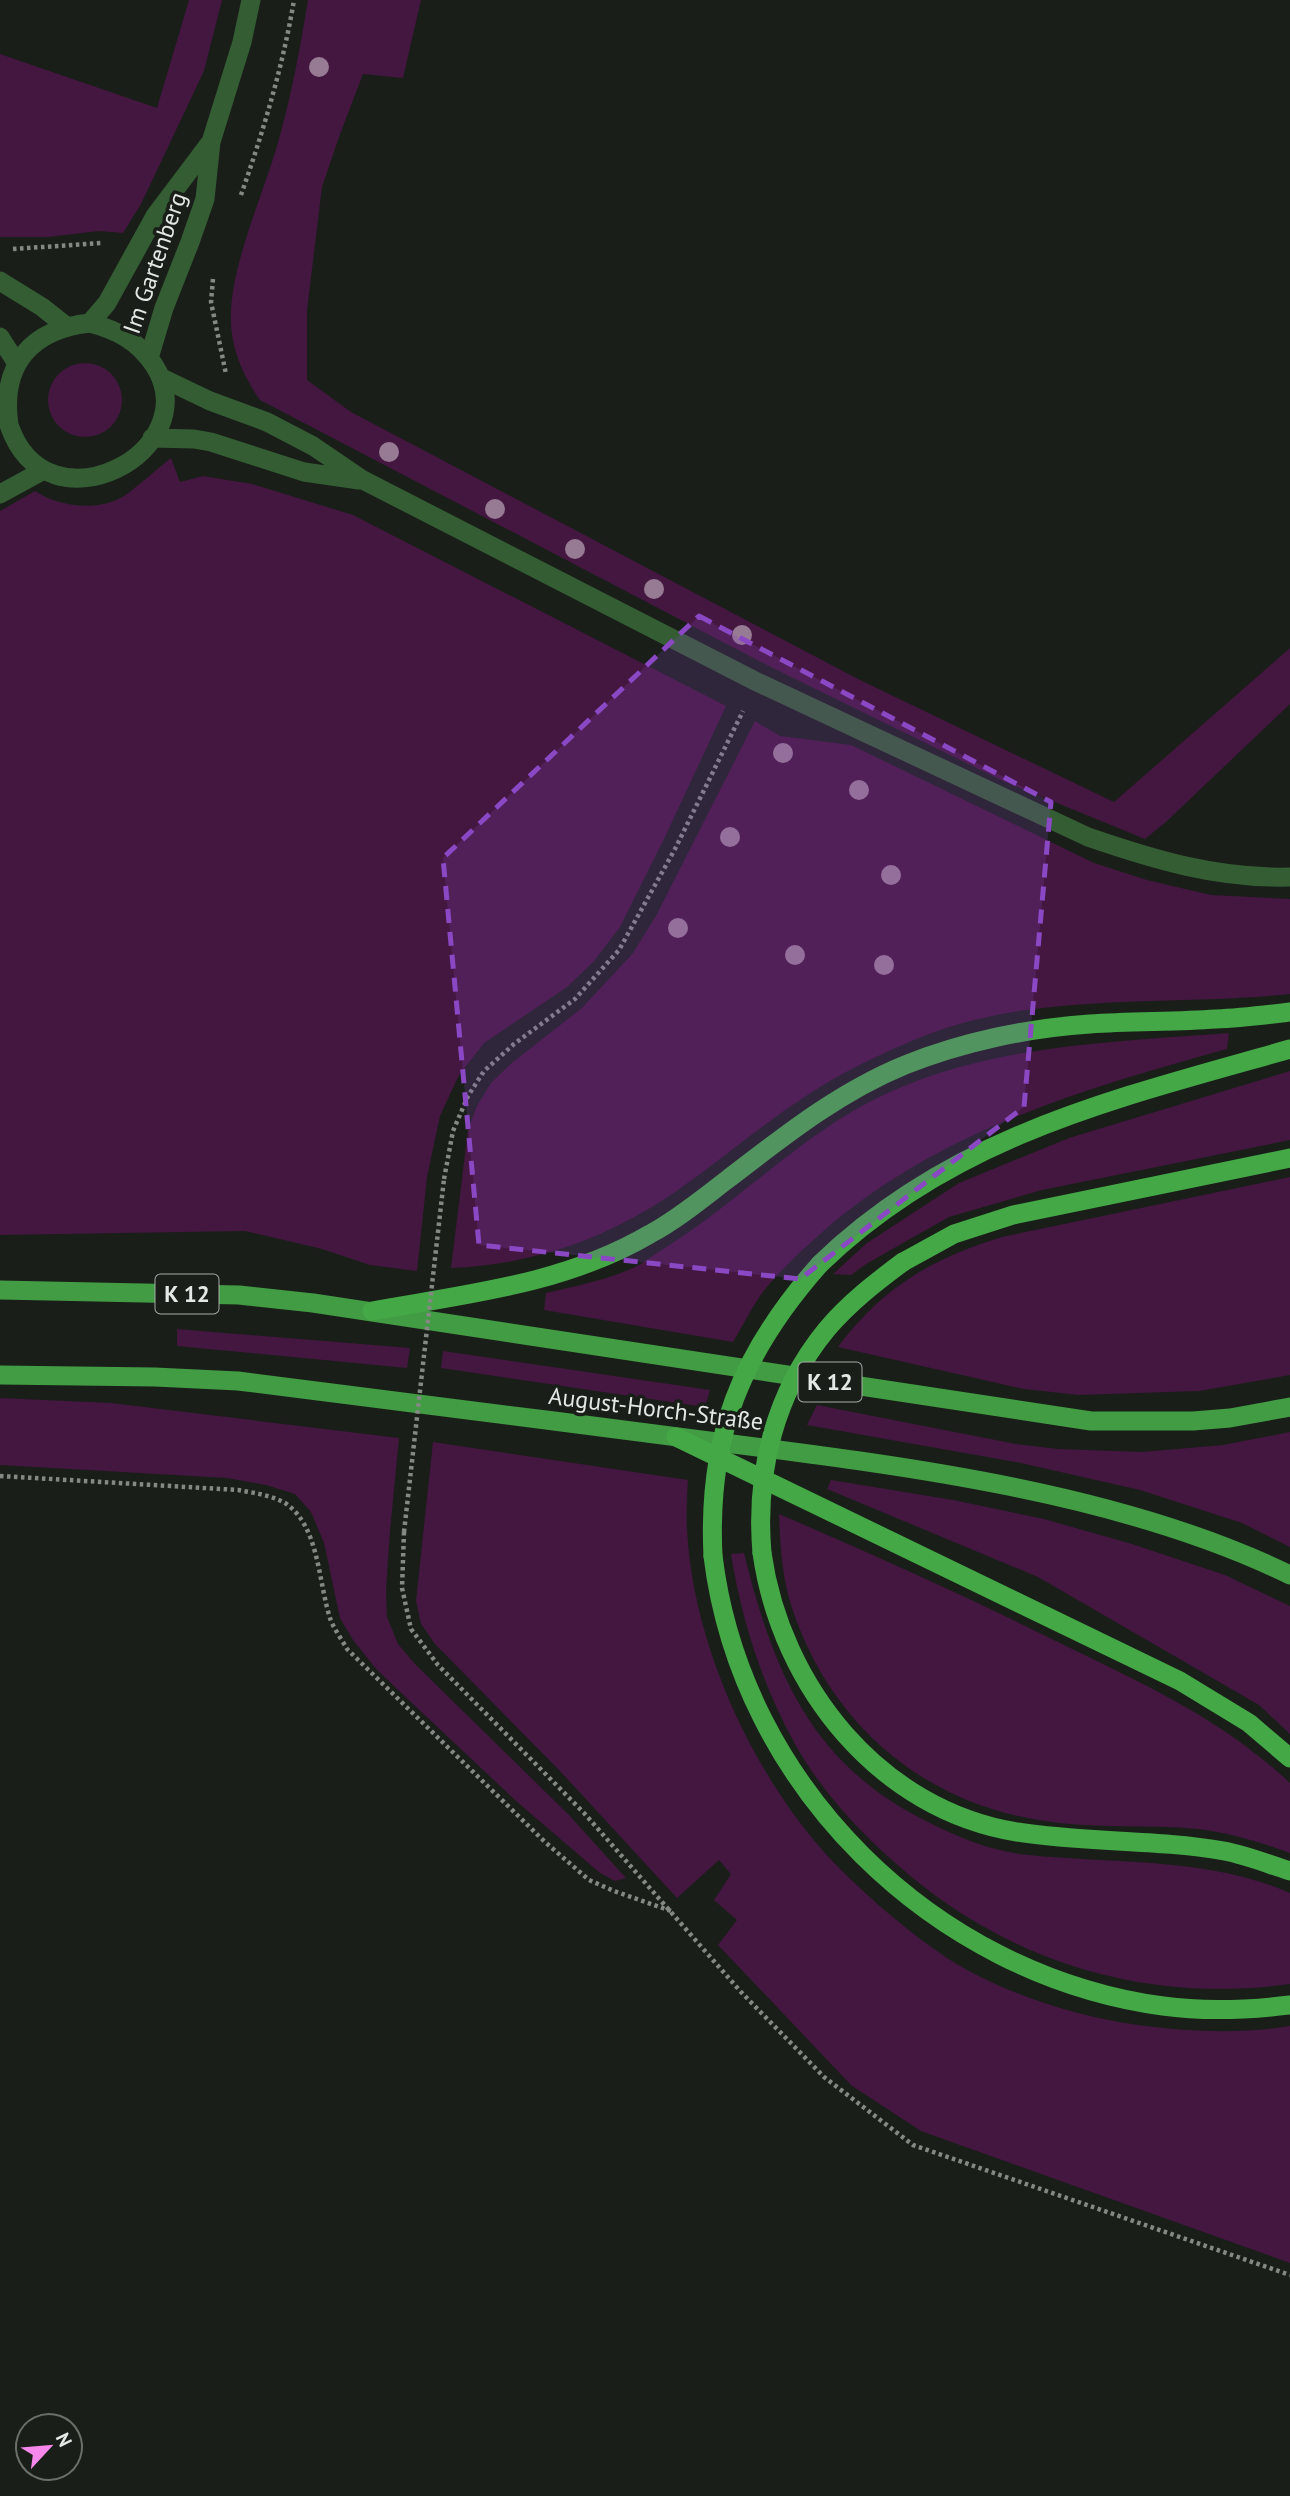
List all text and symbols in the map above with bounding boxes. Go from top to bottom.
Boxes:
street label: Im Gartenberg [116,188,193,338]
road number: K 12 [156,1274,218,1314]
road number: K 12 [798,1362,862,1401]
street label: August-Horch-Straße [547,1380,765,1437]
north arrow [14,2412,84,2482]
text: N [51,2429,78,2450]

